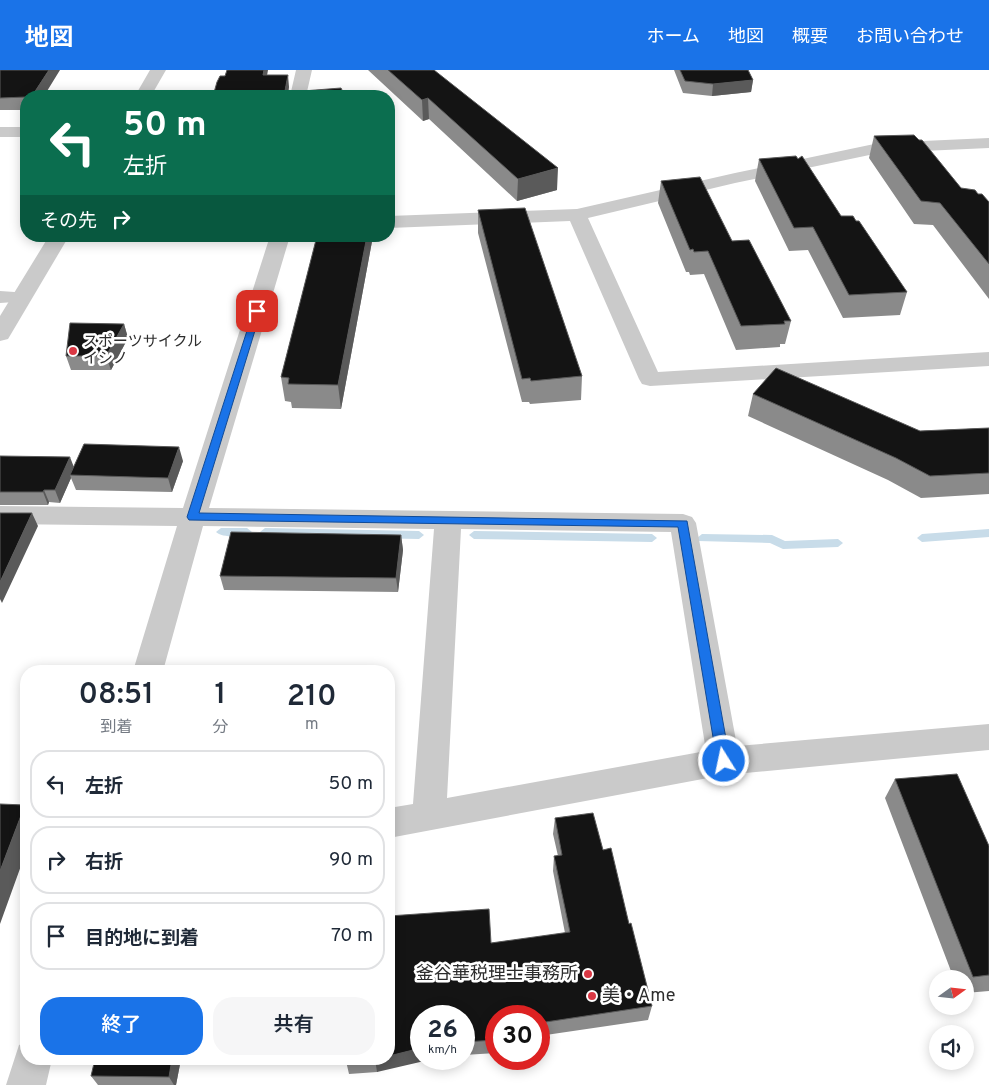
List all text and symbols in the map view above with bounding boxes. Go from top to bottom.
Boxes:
text: 地図 [25,24,73,54]
text: ホーム [647,26,700,49]
text: 地図 [728,26,764,49]
text: 概要 [792,26,828,49]
text: お問い合わせ [856,26,964,49]
text: 50 m [123,104,207,148]
icon: left [40,110,105,175]
text: 左折 [123,154,167,181]
icon: right [107,205,135,233]
text: その先 [40,210,97,234]
pin [236,290,278,332]
icon: arrive [243,297,271,325]
place label: スポーツサイクル イシノ [83,333,202,369]
marker: スポーツサイクル イシノ [67,345,79,357]
text: 08:51 [78,677,154,714]
text: 1 [215,677,226,714]
text: 210 [287,679,337,716]
text: m [305,715,318,735]
text: 到着 [100,718,132,738]
text: 分 [212,718,228,738]
position arrow [697,734,749,786]
icon: left [42,770,70,798]
text: 50 m [328,772,373,796]
text: 左折 [85,775,123,799]
icon: right [42,846,70,874]
text: 90 m [329,848,373,872]
text: 右折 [85,851,123,875]
icon: arrive [42,922,70,950]
text: 70 m [331,924,373,948]
text: 目的地に到着 [85,927,199,951]
place label: 釜谷華税理士事務所 [416,963,578,986]
marker: 釜谷華税理士事務所 [582,968,594,980]
north arrow [929,970,974,1015]
map controls [929,970,974,1070]
place label: 美・Ame [602,985,675,1008]
marker: 美・Ame [586,990,598,1002]
button: 終了 [40,997,203,1055]
button: 共有 [213,997,375,1055]
speed limit sign: 30 [485,1005,550,1070]
text: 26 [427,1015,458,1047]
button: sound [929,1025,974,1070]
text: km/h [428,1042,457,1058]

